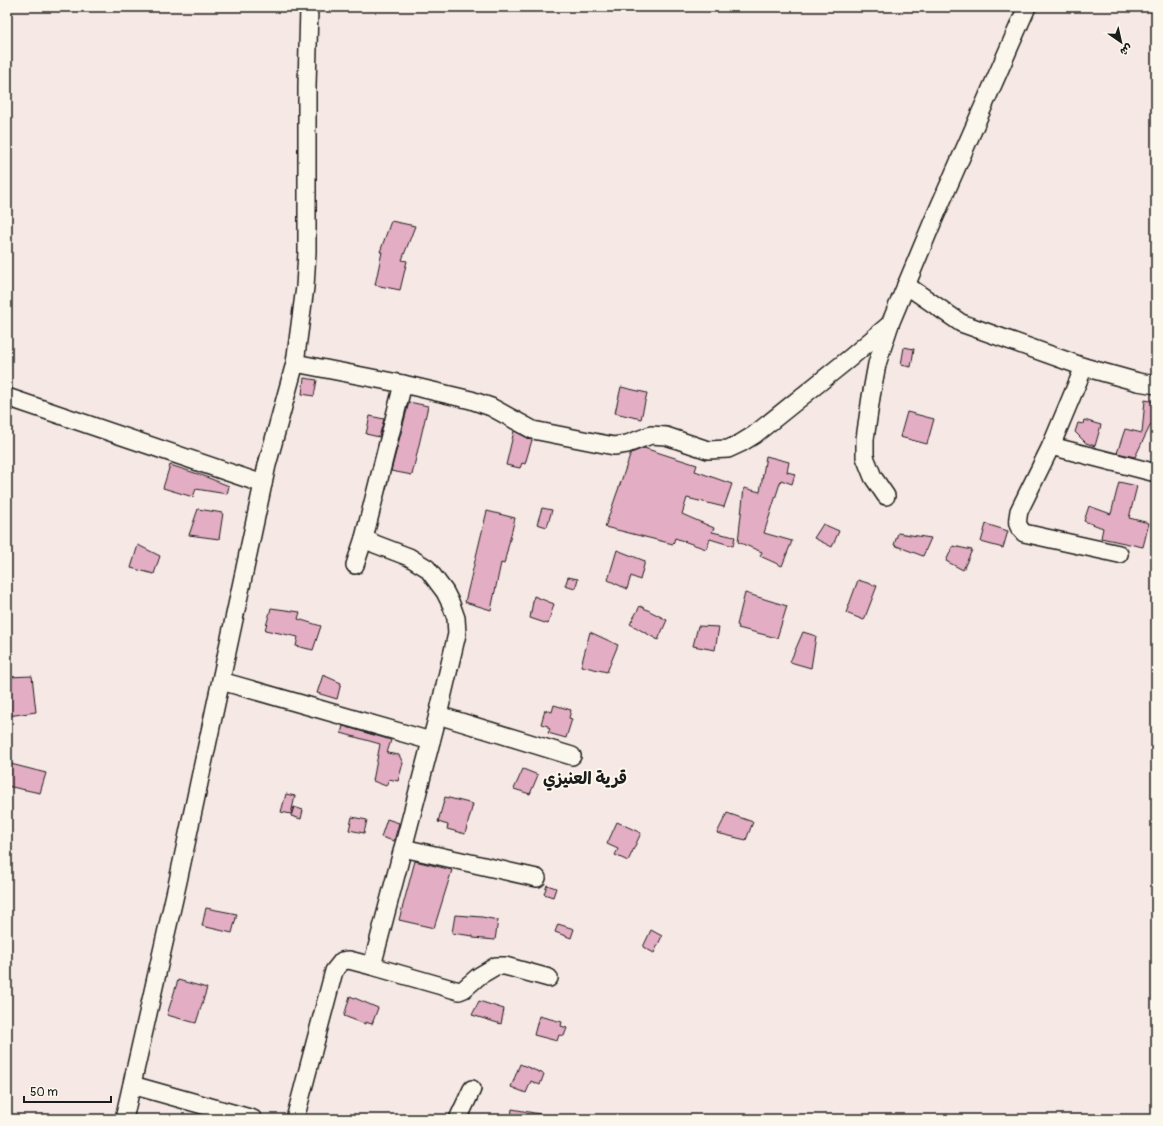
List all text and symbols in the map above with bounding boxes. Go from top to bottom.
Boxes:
north arrow [1101,22,1141,62]
text: ش [1118,41,1135,59]
district label: قرية العنيزي [543,768,627,791]
scale bar [24,1078,111,1104]
text: 50 m [30,1085,58,1100]

